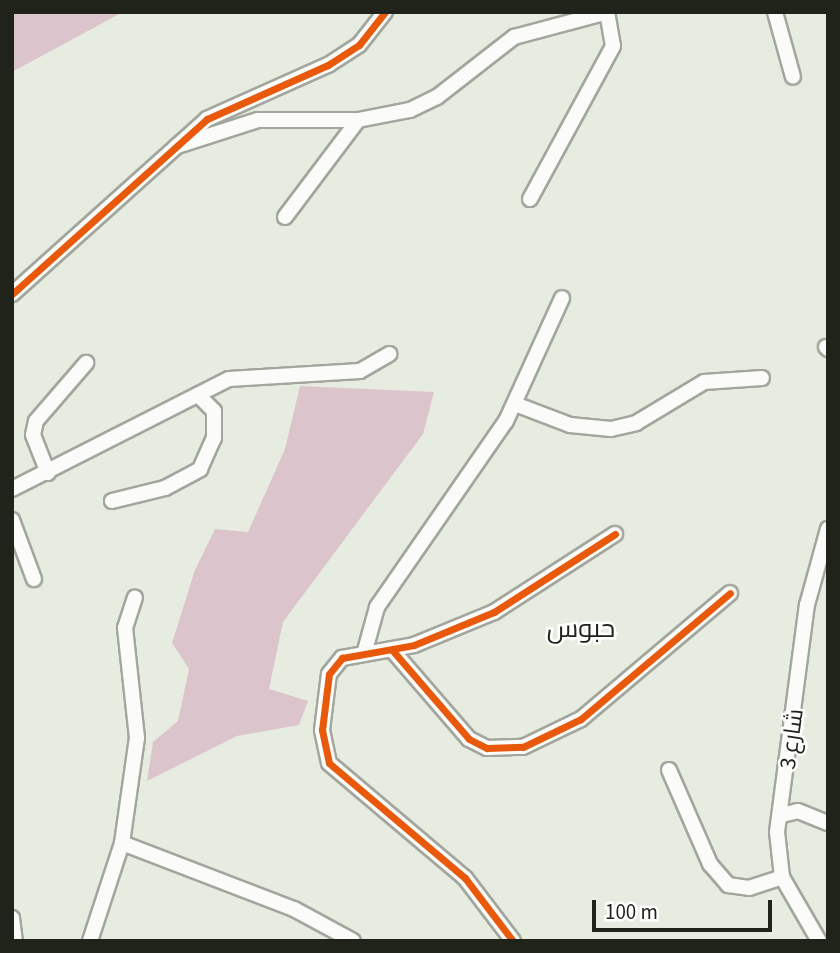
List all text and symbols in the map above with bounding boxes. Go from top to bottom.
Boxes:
district label: حبوس [547,613,615,645]
street label: شارع 3 [774,707,810,771]
scale bar [595,886,775,930]
text: 100 m [605,897,658,927]

